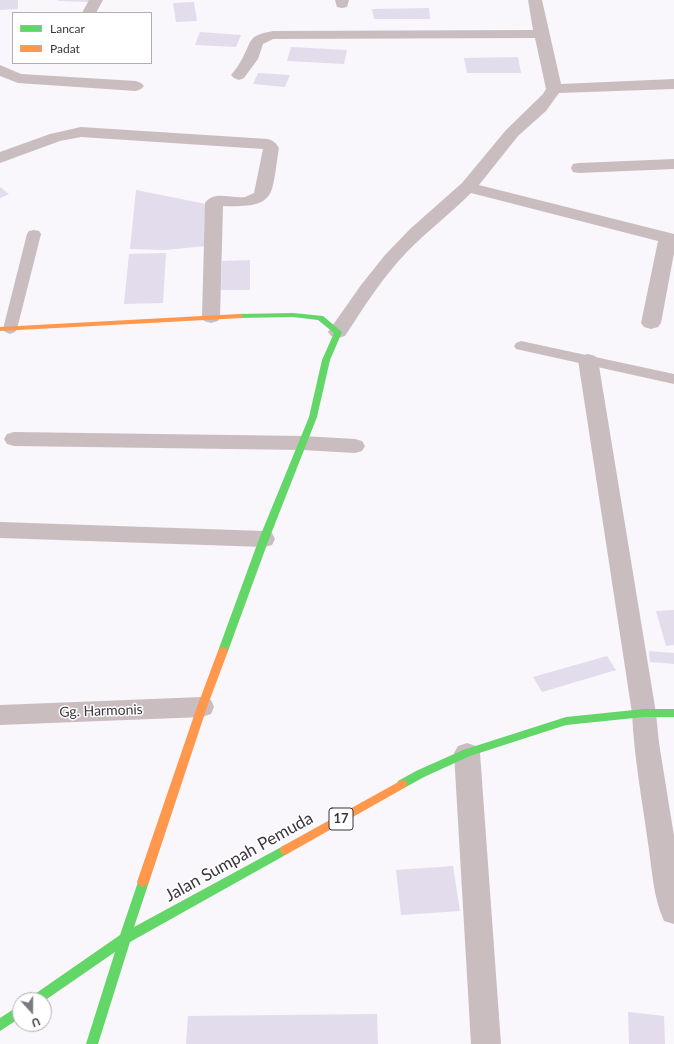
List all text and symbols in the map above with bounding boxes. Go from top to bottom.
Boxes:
legend [12,12,152,64]
text: Lancar [50,21,85,36]
text: Padat [50,41,80,56]
street label: Gg. Harmonis [59,701,143,721]
street label: Jalan Sumpah Pemuda [161,808,317,906]
road number: 17 [329,808,353,830]
north arrow [12,992,52,1032]
text: U [30,1015,42,1030]

